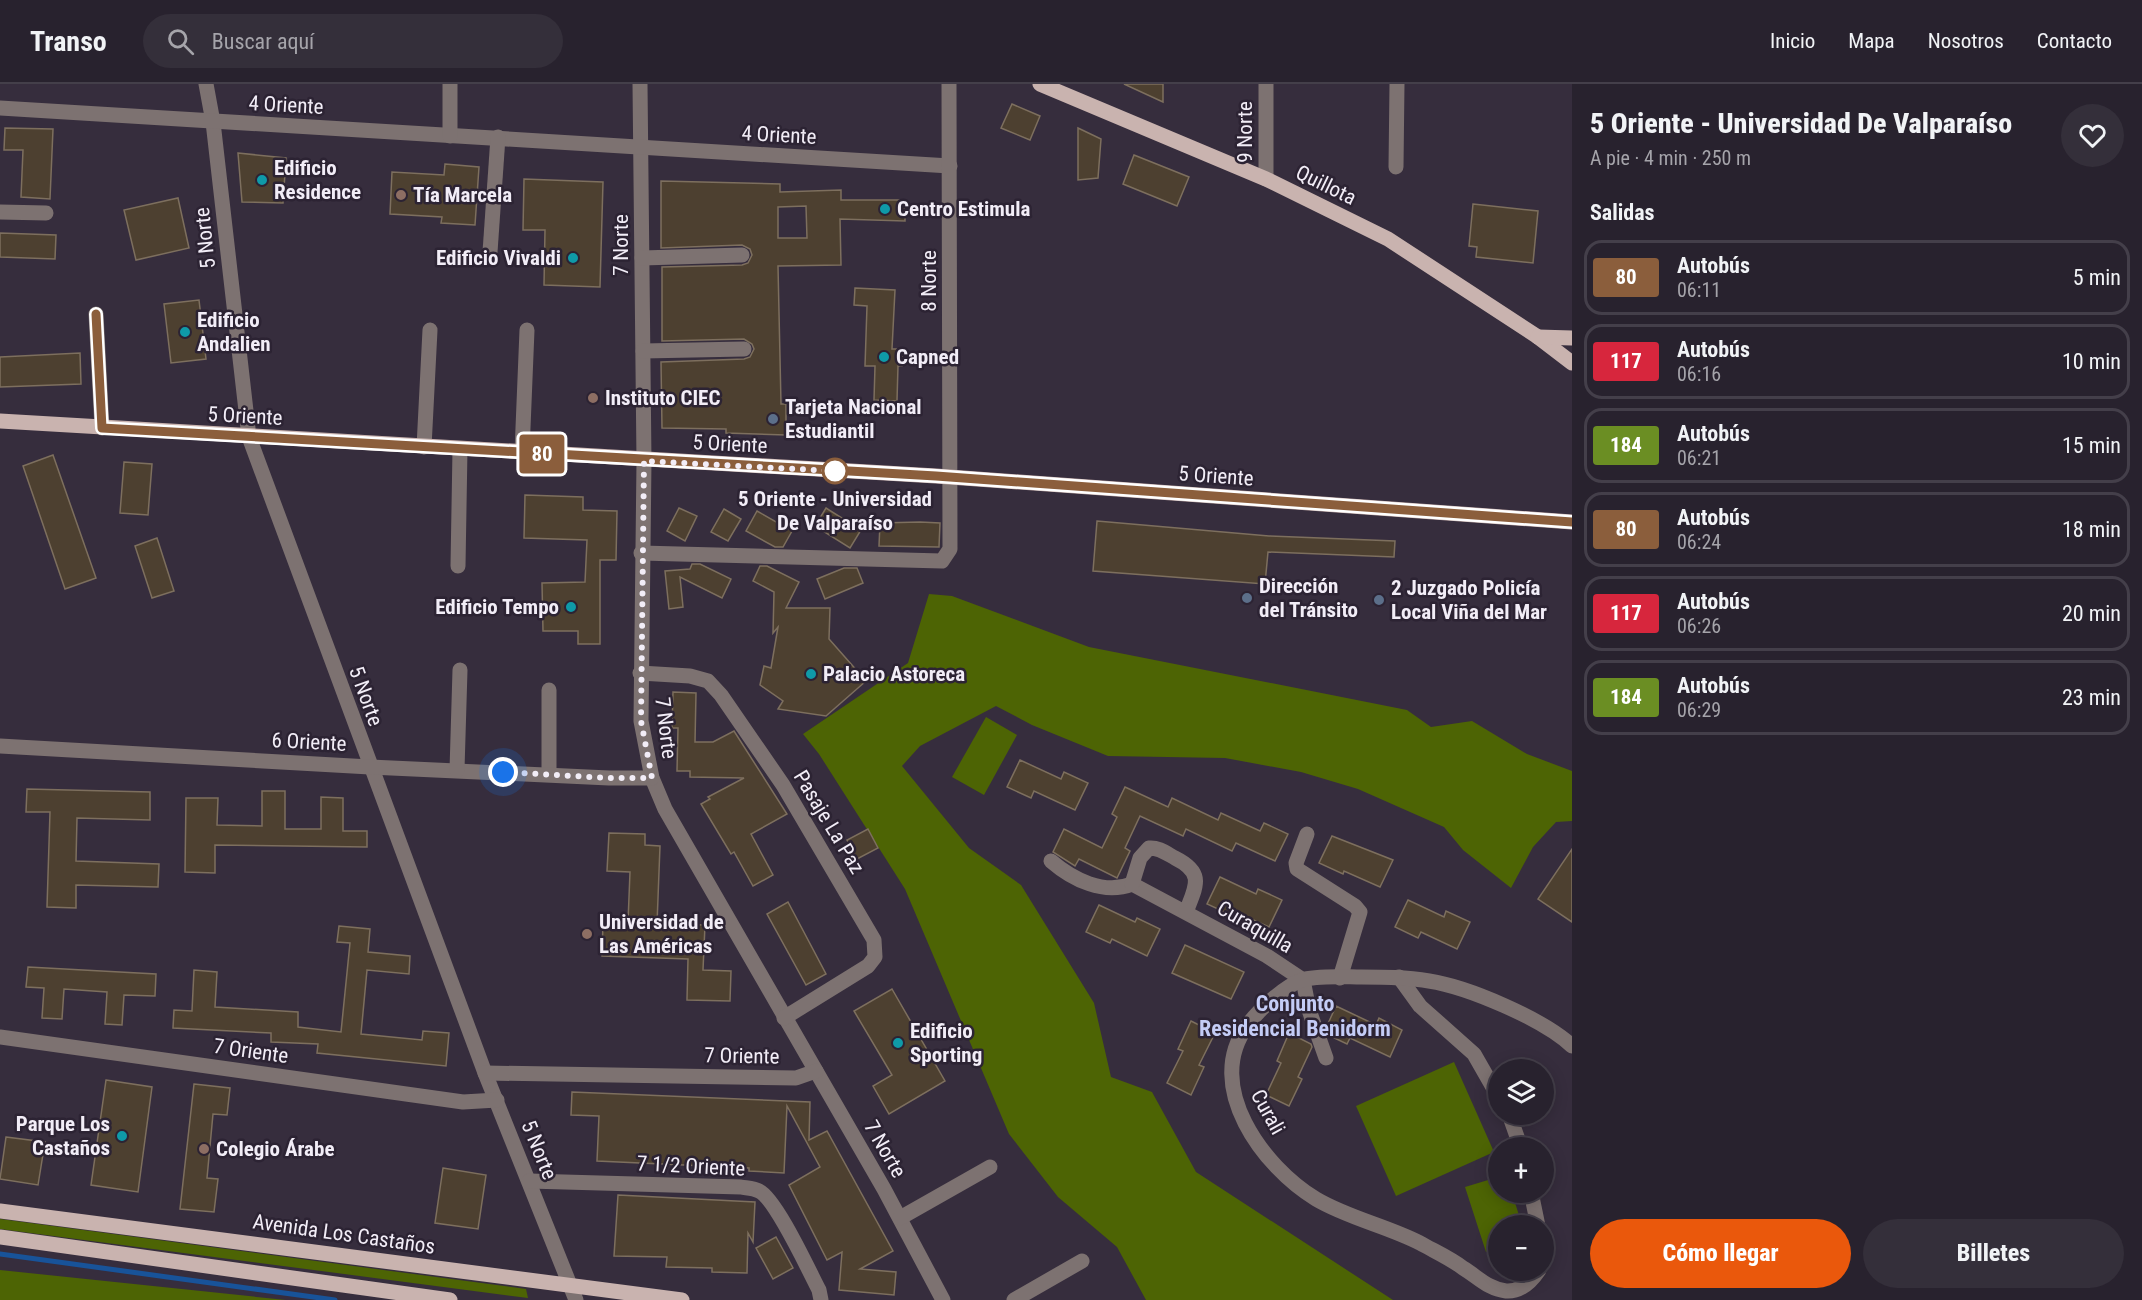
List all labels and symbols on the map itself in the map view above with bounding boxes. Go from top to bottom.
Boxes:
street label: 4 Oriente [248,91,324,119]
street label: 9 Norte [1233,101,1257,163]
street label: 4 Oriente [741,121,817,149]
place label: Edificio Residence [274,156,361,204]
street label: Quillota [1292,160,1360,210]
marker: Edificio Residence [255,173,269,187]
place label: Tía Marcela [413,183,512,207]
marker: Tía Marcela [394,188,408,202]
place label: Centro Estimula [897,197,1030,221]
marker: Centro Estimula [878,202,892,216]
street label: 5 Norte [190,206,220,270]
street label: 7 Norte [609,214,633,276]
place label: Edificio Vivaldi [436,246,561,270]
street label: 8 Norte [917,250,941,312]
marker: Edificio Vivaldi [566,251,580,265]
place label: Edificio Andalien [197,308,271,356]
marker: Edificio Andalien [178,325,192,339]
place label: Capned [896,345,959,369]
marker: Capned [877,350,891,364]
place label: Instituto CIEC [605,386,720,410]
marker: Instituto CIEC [586,391,600,405]
place label: Tarjeta Nacional Estudiantil [785,395,922,443]
street label: 5 Oriente [207,402,283,430]
marker: Tarjeta Nacional Estudiantil [766,412,780,426]
street label: 5 Oriente [692,430,768,458]
line badge: 80 [515,434,569,473]
marker: 5 Oriente - Universidad De Valparaíso [822,458,848,484]
street label: 5 Oriente [1178,461,1254,491]
place label: 5 Oriente - Universidad De Valparaíso [738,487,932,535]
place label: Dirección del Tránsito [1259,574,1358,622]
place label: 2 Juzgado Policía Local Viña del Mar [1391,576,1547,624]
marker: Dirección del Tránsito [1240,591,1254,605]
marker: 2 Juzgado Policía Local Viña del Mar [1372,593,1386,607]
place label: Edificio Tempo [435,595,559,619]
marker: Edificio Tempo [564,600,578,614]
place label: Palacio Astoreca [823,662,965,686]
street label: 5 Norte [344,663,388,729]
marker: Palacio Astoreca [804,667,818,681]
street label: 7 Norte [650,696,682,760]
street label: 6 Oriente [271,728,347,756]
your location [488,757,518,787]
street label: Pasaje La Paz [789,766,869,878]
street label: Curaquilla [1213,896,1297,958]
place label: Universidad de Las Américas [599,910,724,958]
marker: Universidad de Las Américas [580,927,594,941]
district label: Conjunto Residencial Benidorm [1199,991,1391,1041]
place label: Edificio Sporting [910,1019,982,1067]
street label: 7 Oriente [212,1034,290,1068]
marker: Edificio Sporting [891,1036,905,1050]
street label: 7 Oriente [704,1043,780,1069]
street label: Curali [1246,1085,1290,1139]
place label: Parque Los Castaños [16,1112,110,1160]
street label: 7 Norte [859,1116,911,1182]
street label: 5 Norte [516,1117,562,1183]
marker: Parque Los Castaños [115,1129,129,1143]
place label: Colegio Árabe [216,1137,334,1161]
marker: Colegio Árabe [197,1142,211,1156]
street label: 7 1/2 Oriente [636,1151,746,1181]
street label: Avenida Los Castaños [251,1209,437,1259]

